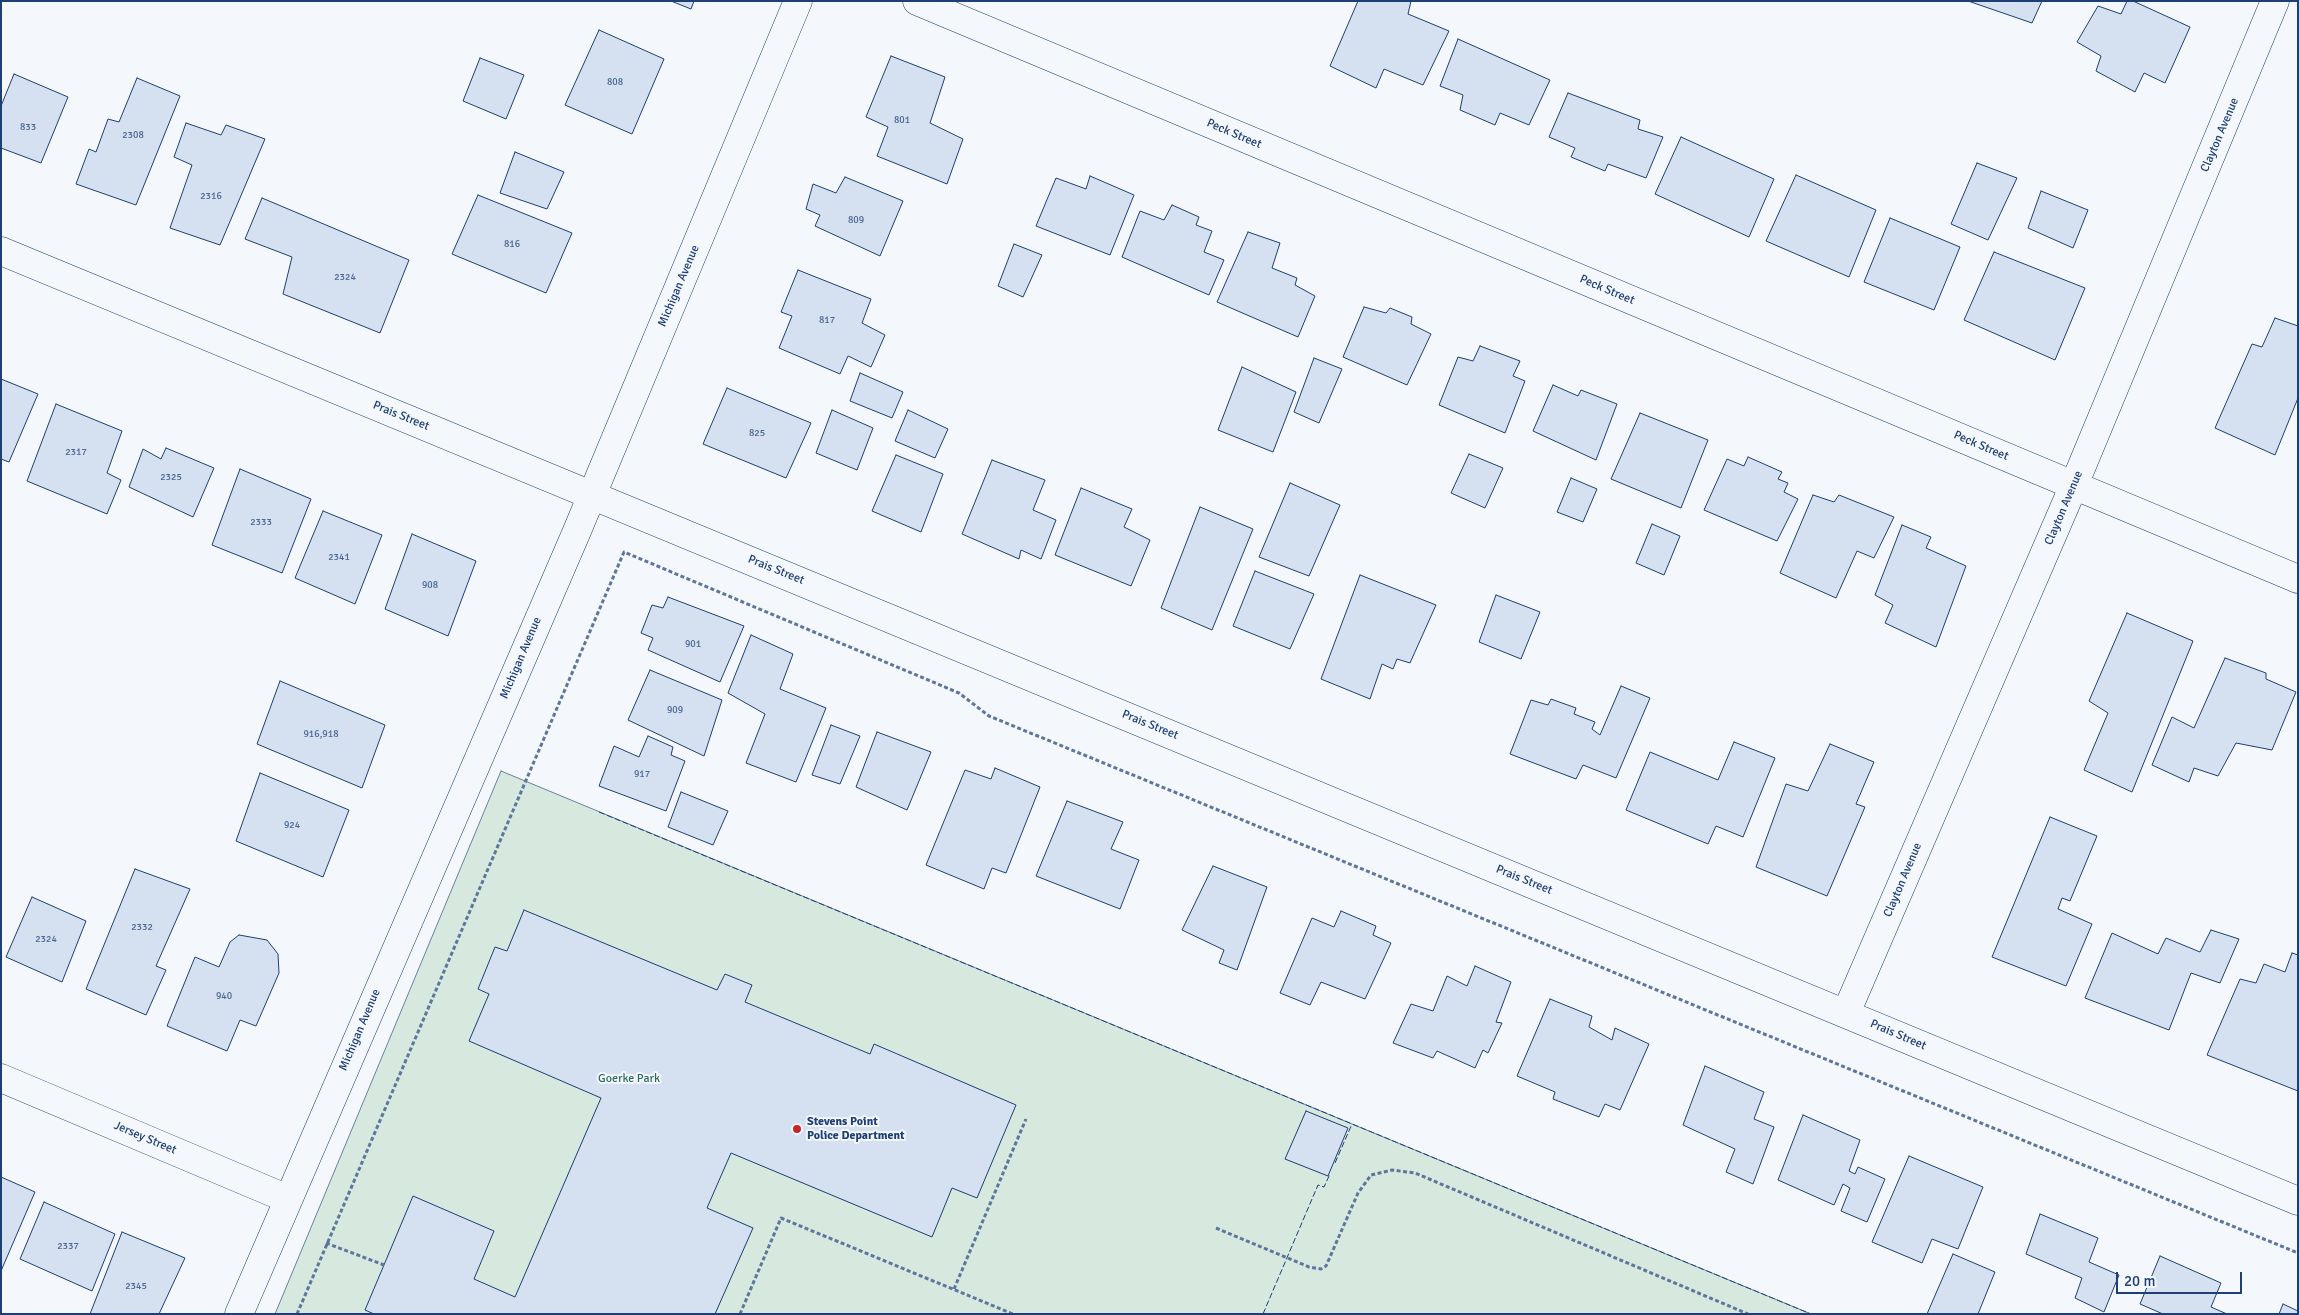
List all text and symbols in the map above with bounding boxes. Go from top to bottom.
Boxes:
house number: 808 [607,76,623,88]
street label: Clayton Avenue [2198,96,2242,174]
house number: 801 [894,114,910,126]
street label: Peck Street [1204,116,1264,152]
house number: 833 [20,121,36,133]
house number: 2308 [122,129,144,141]
house number: 2316 [200,190,222,202]
house number: 809 [848,214,864,226]
house number: 816 [504,238,520,250]
street label: Michigan Avenue [655,243,703,329]
house number: 2324 [334,271,356,283]
street label: Peck Street [1577,272,1637,308]
house number: 817 [819,314,835,326]
street label: Prais Street [371,398,431,434]
house number: 825 [749,427,765,439]
street label: Peck Street [1951,428,2011,464]
house number: 2317 [65,446,87,458]
street label: Clayton Avenue [2042,469,2086,547]
house number: 2325 [160,471,182,483]
house number: 2333 [250,516,272,528]
house number: 2341 [328,551,350,563]
street label: Prais Street [746,552,806,588]
house number: 908 [422,579,438,591]
street label: Michigan Avenue [497,615,545,701]
house number: 901 [685,638,701,650]
house number: 909 [667,704,683,716]
street label: Prais Street [1120,707,1180,743]
house number: 916,918 [303,728,339,740]
house number: 917 [634,768,650,780]
house number: 924 [284,819,300,831]
street label: Clayton Avenue [1881,841,1925,919]
street label: Prais Street [1494,862,1554,898]
house number: 2332 [131,921,153,933]
house number: 2324 [35,933,57,945]
street label: Michigan Avenue [336,987,384,1073]
house number: 940 [216,990,232,1002]
street label: Prais Street [1868,1017,1928,1053]
park label: Goerke Park [598,1072,660,1086]
place label: Stevens Point Police Department [807,1115,904,1143]
street label: Jersey Street [112,1118,178,1158]
marker: Stevens Point Police Department [791,1123,803,1135]
house number: 2337 [57,1240,79,1252]
scale bar [2119,1262,2245,1294]
text: 20 m [2124,1272,2155,1290]
house number: 2345 [125,1280,147,1292]

